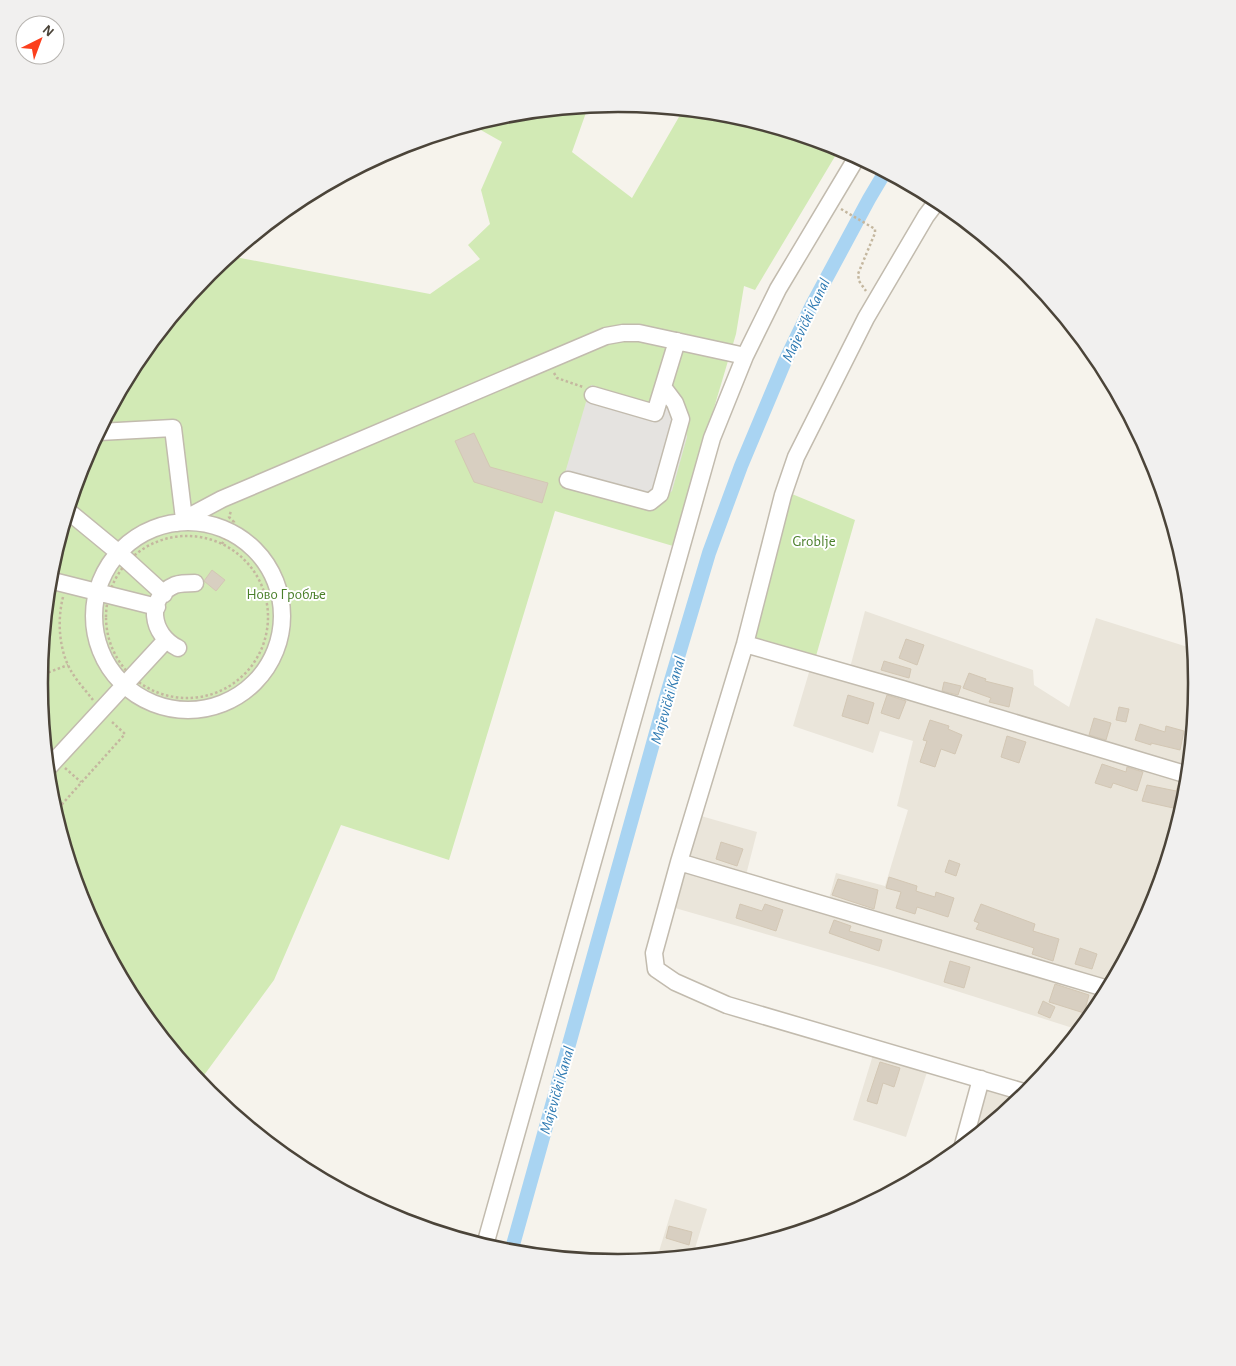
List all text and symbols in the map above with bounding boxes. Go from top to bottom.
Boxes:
north arrow [15,15,65,65]
text: N [40,23,56,40]
water label: Majevički Kanal [779,276,834,365]
park label: Groblje [792,534,836,549]
park label: Ново Гробље [246,587,326,602]
water label: Majevički Kanal [648,654,689,746]
water label: Majevički Kanal [537,1044,578,1136]

